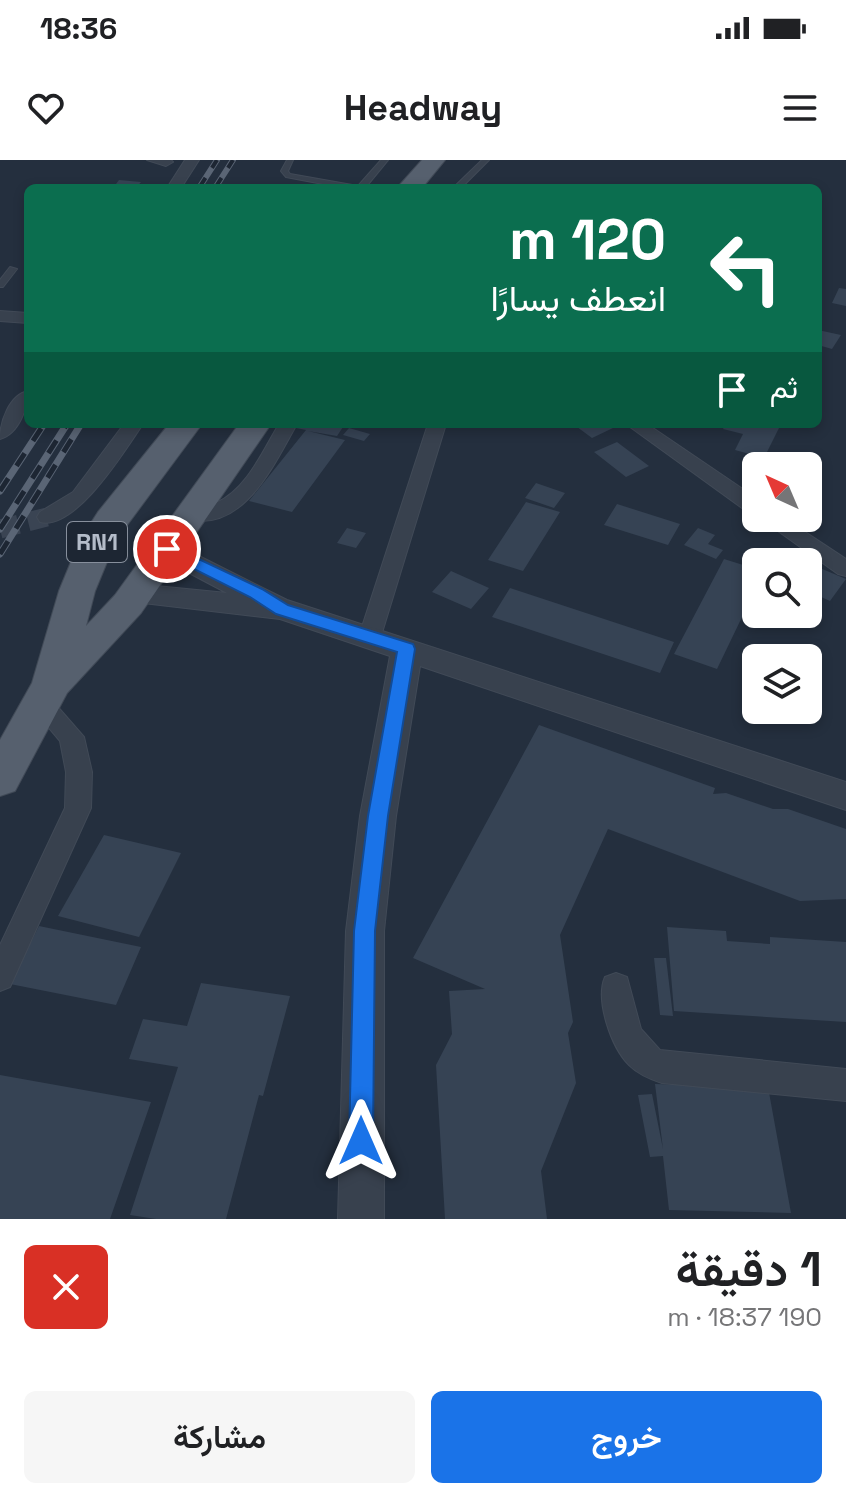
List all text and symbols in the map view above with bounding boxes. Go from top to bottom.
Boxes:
text: 18:36 [40,9,117,48]
text: Headway [344,85,502,131]
icon: heart [24,86,68,130]
icon: menu [778,86,822,130]
text: 120 m [509,204,666,275]
icon: left [694,216,798,320]
text: انعطف يسارًا [491,276,666,322]
icon: arrive [710,368,754,412]
text: ثم [770,368,798,407]
north arrow [742,452,822,532]
map controls [742,452,822,724]
pin [133,515,201,583]
road number: RN1 [67,522,127,562]
icon: arrive [145,527,189,571]
button: search [742,548,822,628]
button: layers [742,644,822,724]
position arrow [319,1099,403,1183]
text: 1 دقيقة [675,1239,822,1300]
button: close [24,1245,108,1329]
text: 190 m · 18:37 [667,1300,822,1334]
button: مشاركة [24,1391,415,1483]
button: خروج [431,1391,822,1483]

